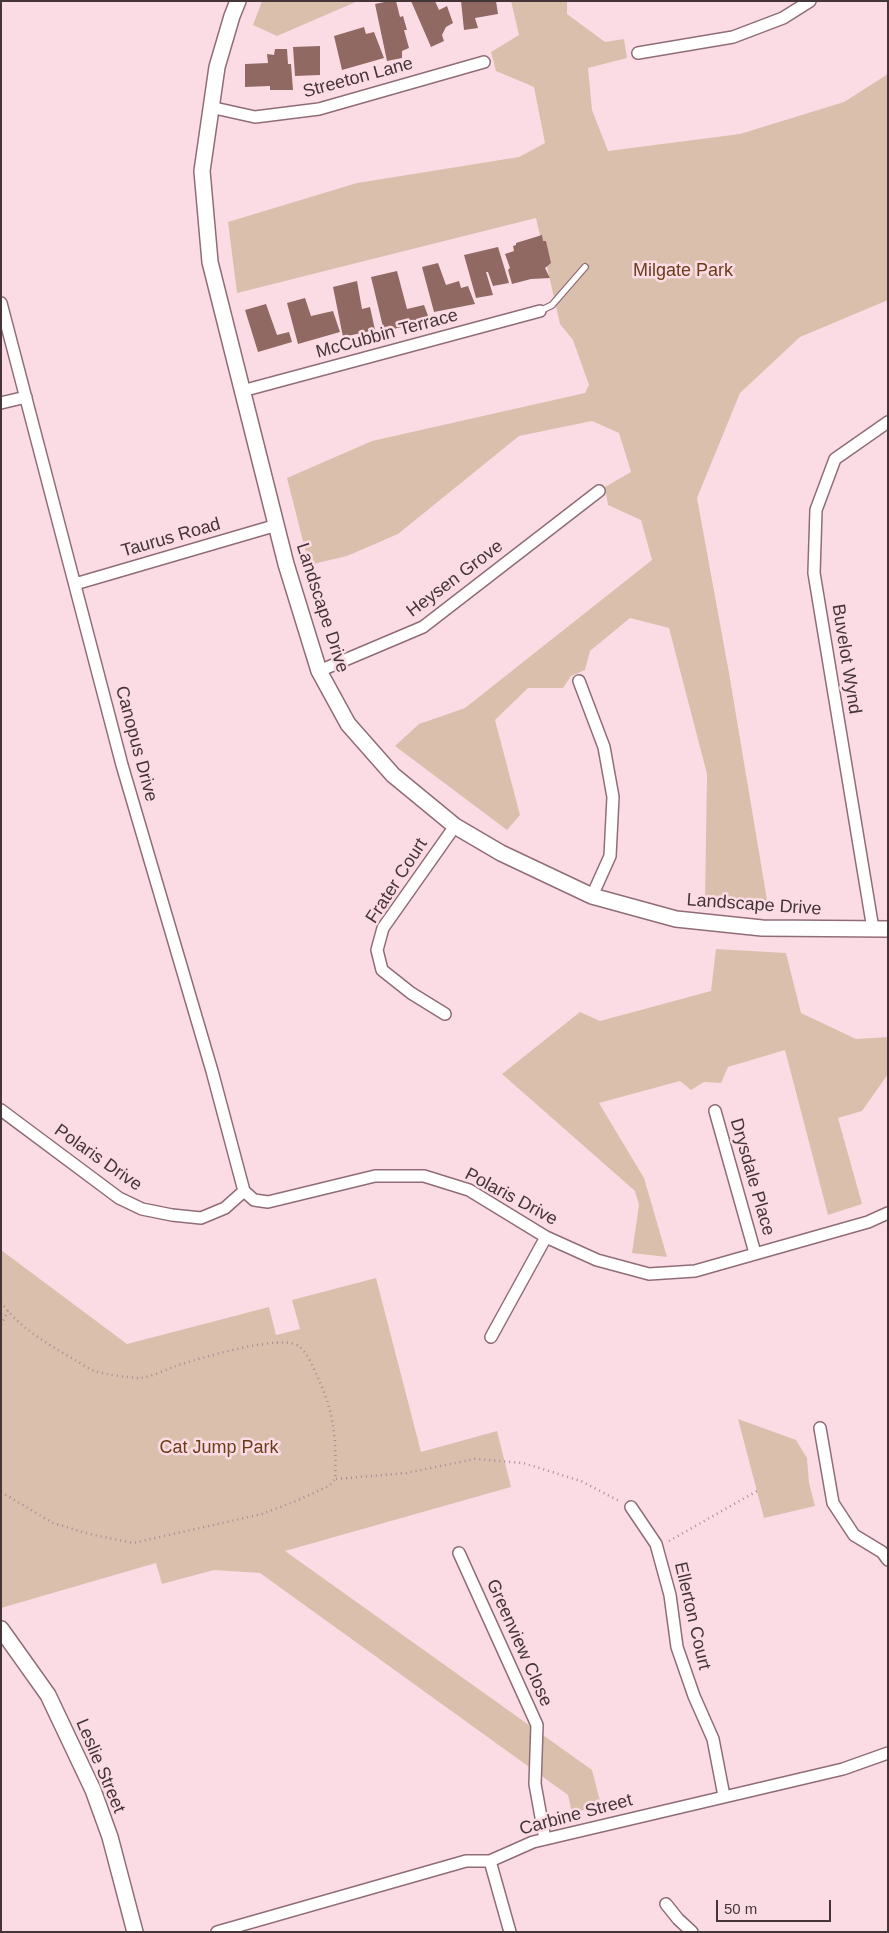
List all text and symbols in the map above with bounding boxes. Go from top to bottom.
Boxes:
street label: Streeton Lane [301,53,415,103]
park label: Milgate Park [633,260,733,282]
street label: McCubbin Terrace [314,305,460,363]
street label: Taurus Road [119,514,223,562]
street label: Heysen Grove [403,536,507,622]
street label: Landscape Drive [291,540,353,676]
street label: Buvelot Wynd [827,603,865,715]
street label: Canopus Drive [110,684,162,804]
street label: Frater Court [362,834,432,928]
street label: Landscape Drive [686,890,822,920]
street label: Drysdale Place [725,1116,779,1238]
street label: Polaris Drive [50,1120,146,1196]
street label: Polaris Drive [461,1164,561,1230]
park label: Cat Jump Park [159,1437,279,1459]
street label: Ellerton Court [669,1560,715,1672]
street label: Greenview Close [481,1576,557,1710]
street label: Leslie Street [71,1716,129,1816]
street label: Carbine Street [517,1790,635,1840]
scale bar [719,1890,834,1922]
text: 50 m [724,1900,757,1917]

